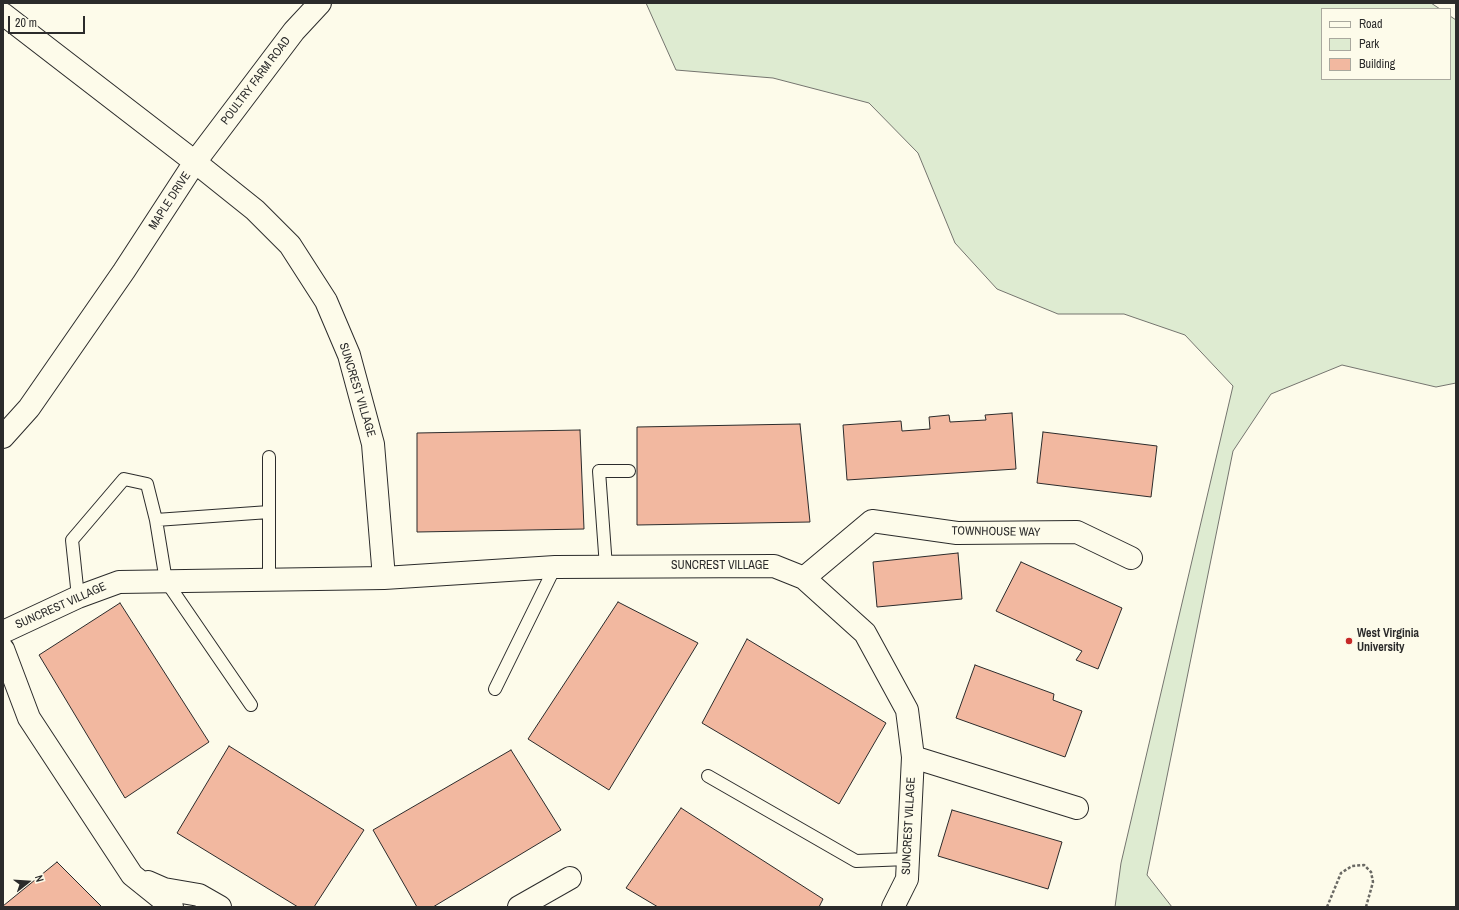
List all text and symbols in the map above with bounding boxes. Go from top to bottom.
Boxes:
scale bar [10,8,87,34]
legend [1321,8,1451,80]
text: 20 m [15,15,37,31]
text: Road [1359,16,1383,32]
street label: POULTRY FARM ROAD [218,34,294,128]
text: Park [1359,36,1379,52]
text: Building [1359,56,1395,72]
street label: MAPLE DRIVE [146,169,194,233]
street label: SUNCREST VILLAGE [336,341,378,439]
street label: TOWNHOUSE WAY [951,524,1041,540]
street label: SUNCREST VILLAGE [671,559,769,573]
street label: SUNCREST VILLAGE [13,580,109,632]
place label: West Virginia University [1357,627,1419,655]
marker: West Virginia University [1344,636,1354,646]
street label: SUNCREST VILLAGE [899,777,919,875]
north arrow [8,862,48,902]
text: N [32,873,47,884]

